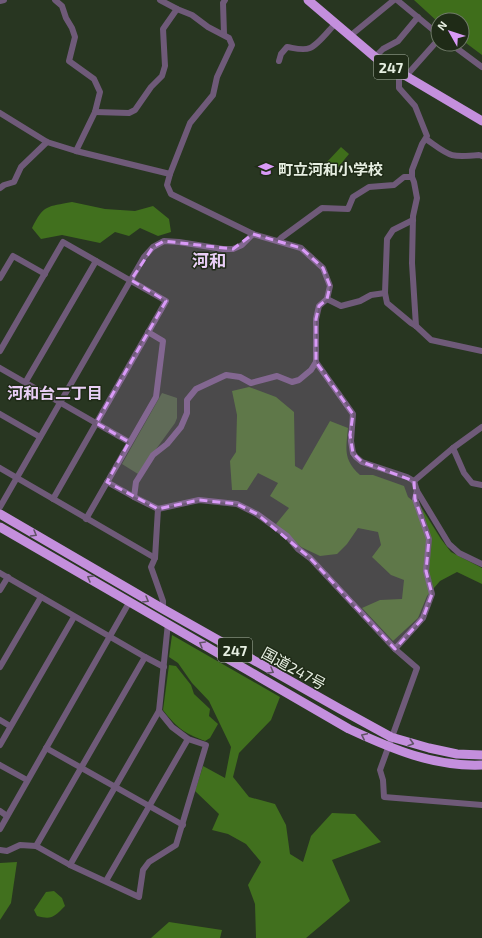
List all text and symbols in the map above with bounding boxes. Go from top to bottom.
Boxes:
north arrow [430,12,470,52]
text: N [434,18,449,33]
road number: 247 [374,55,408,79]
school or university icon: 町立河和小学校 [257,160,275,178]
place label: 町立河和小学校 [278,160,383,178]
district label: 河和 [192,250,226,270]
district label: 河和台二丁目 [7,383,103,402]
one-way arrow [30,529,37,536]
one-way arrow [87,576,94,583]
one-way arrow [142,595,149,602]
road number: 247 [218,638,252,662]
one-way arrow [199,641,206,648]
street label: 国道247号 [259,643,329,693]
one-way arrow [267,666,274,673]
one-way arrow [360,733,368,741]
one-way arrow [408,738,415,747]

